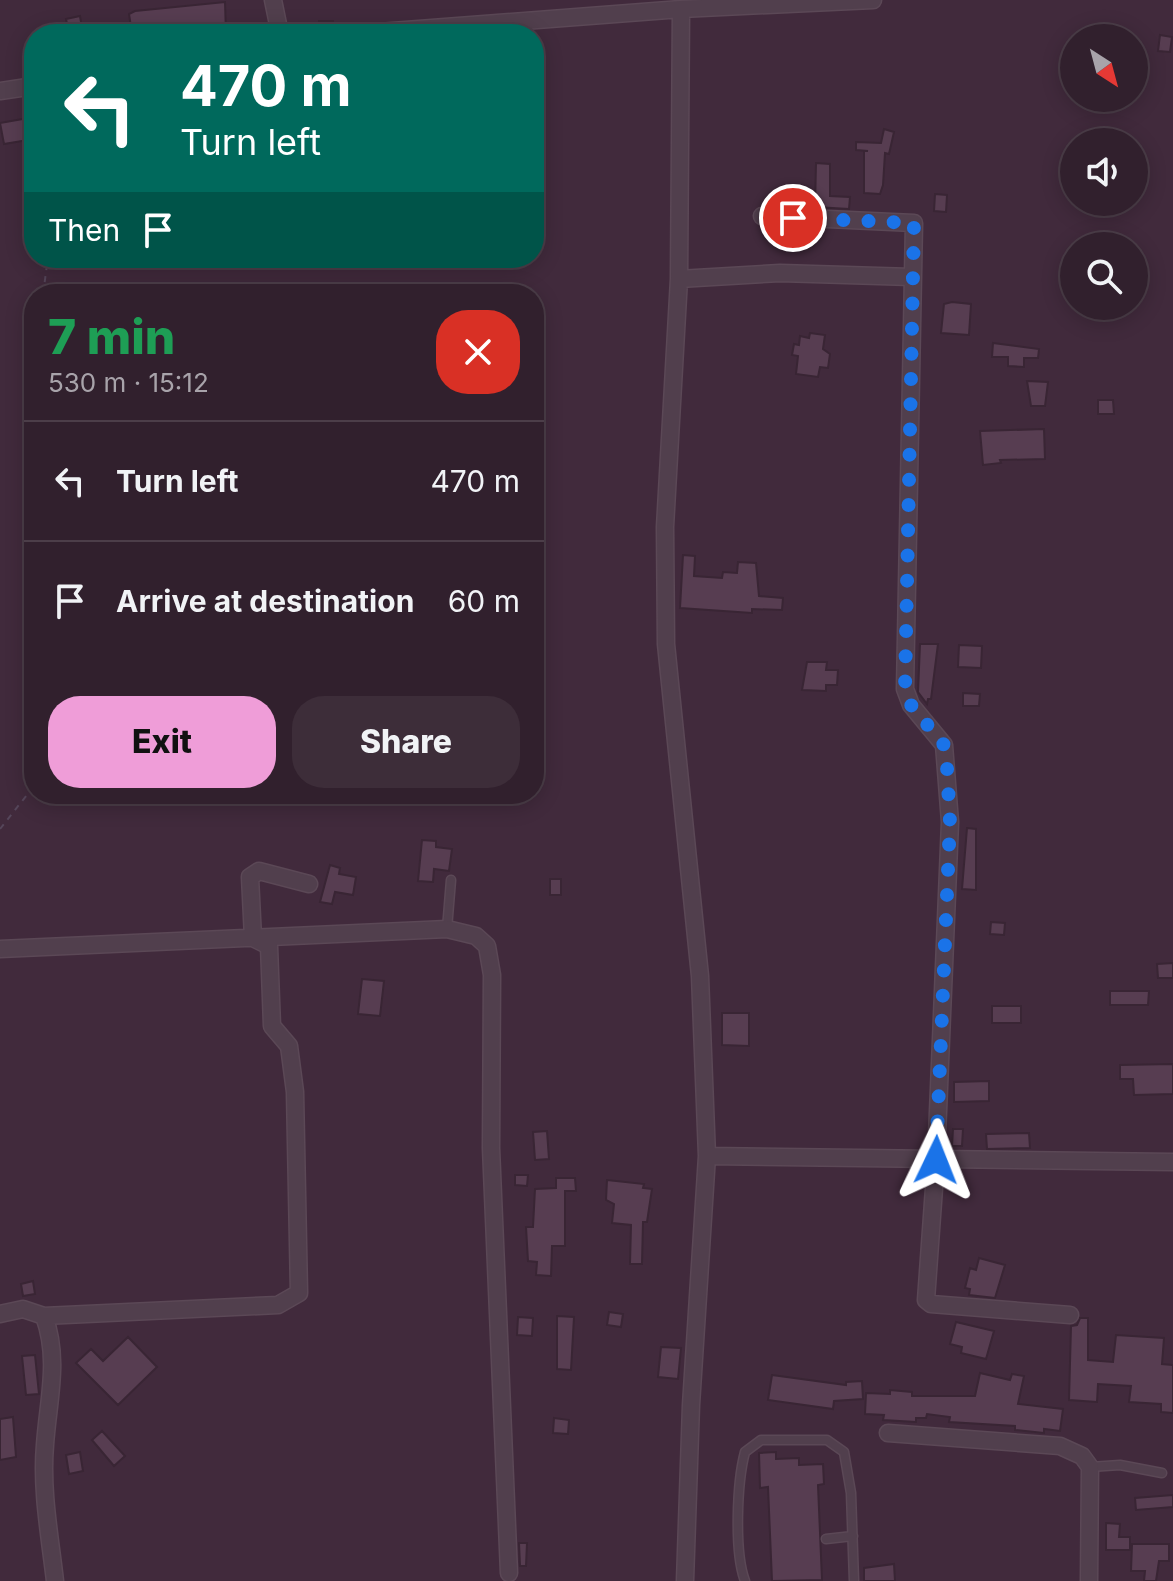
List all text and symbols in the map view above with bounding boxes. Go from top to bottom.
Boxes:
north arrow [1060,24,1148,112]
map controls [1060,24,1148,320]
text: 470 m [180,52,352,120]
icon: left [48,56,152,160]
text: Turn left [180,120,321,164]
button: sound [1060,128,1148,216]
pin [759,184,827,252]
icon: arrive [771,196,815,240]
icon: arrive [136,208,180,252]
text: Then [48,212,120,248]
button: search [1060,232,1148,320]
text: 7 min [48,307,175,366]
button: close [436,310,520,394]
text: 530 m · 15:12 [48,367,209,398]
icon: left [48,459,92,503]
text: Turn left [116,463,238,499]
text: 470 m [430,463,520,499]
icon: arrive [48,579,92,623]
text: Arrive at destination [116,583,414,619]
text: 60 m [448,583,520,619]
button: Exit [48,696,276,788]
button: Share [292,696,520,788]
position arrow [894,1118,978,1202]

